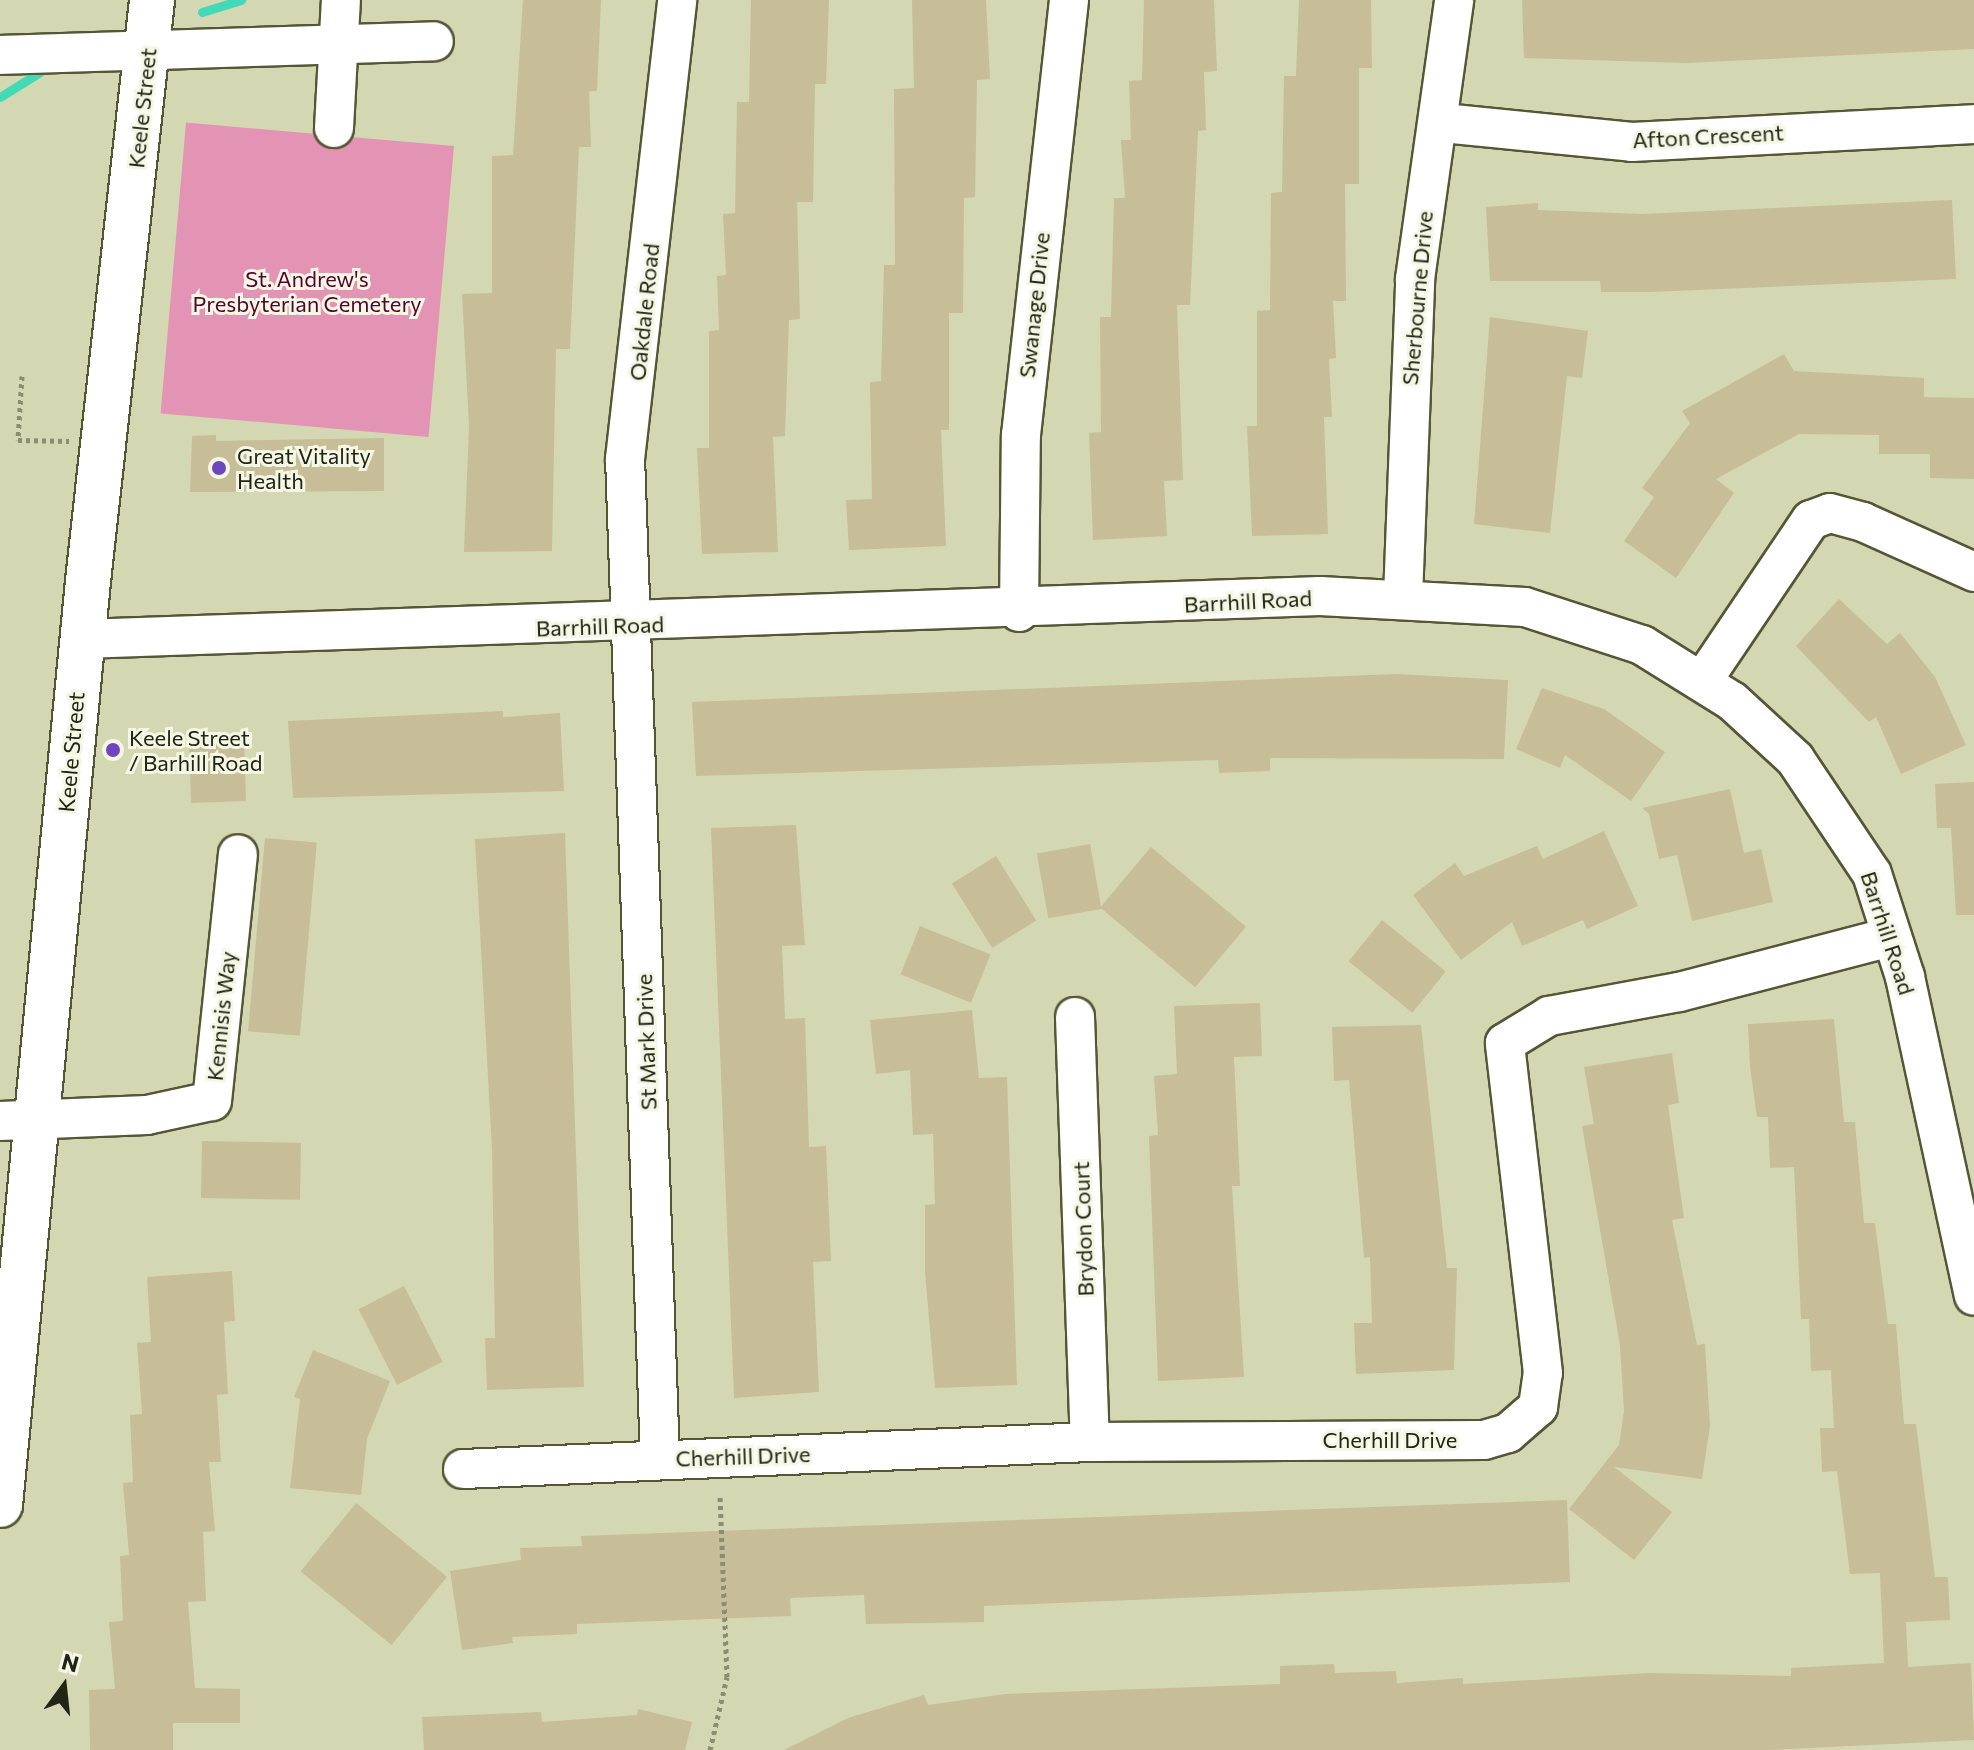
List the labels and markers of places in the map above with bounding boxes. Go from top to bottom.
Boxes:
place label: Great Vitality Health [237,442,371,494]
marker: Great Vitality Health [208,457,230,479]
place label: Keele Street / Barhill Road [129,724,263,776]
marker: Keele Street / Barhill Road [104,741,122,759]

